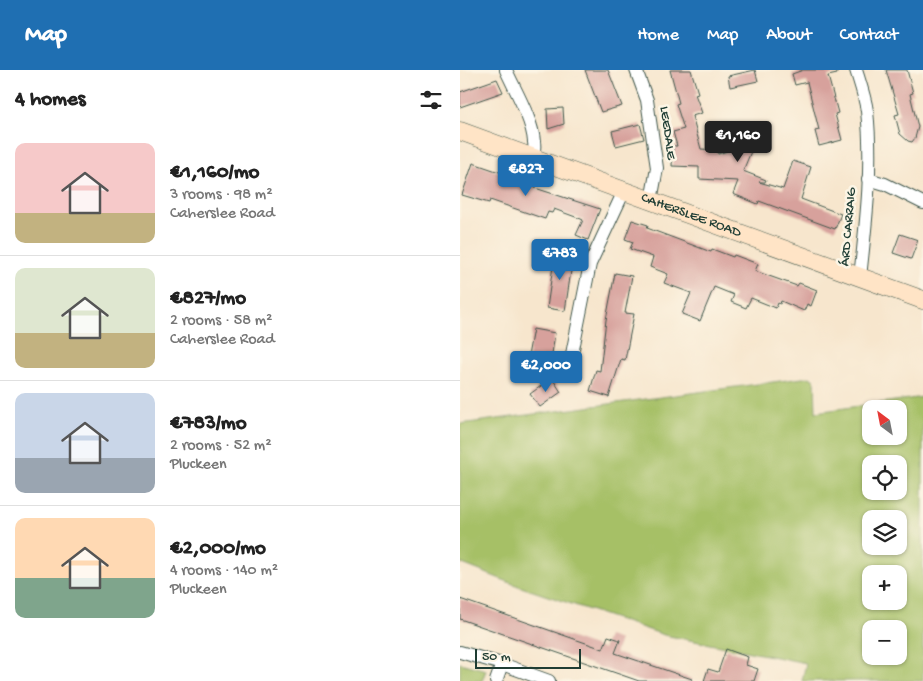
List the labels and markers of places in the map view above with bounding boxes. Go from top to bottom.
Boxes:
pin: €1,160 [697,121,779,163]
pin: €827 [496,154,556,197]
pin: €783 [530,238,590,281]
pin: €2,000 [505,350,587,393]

